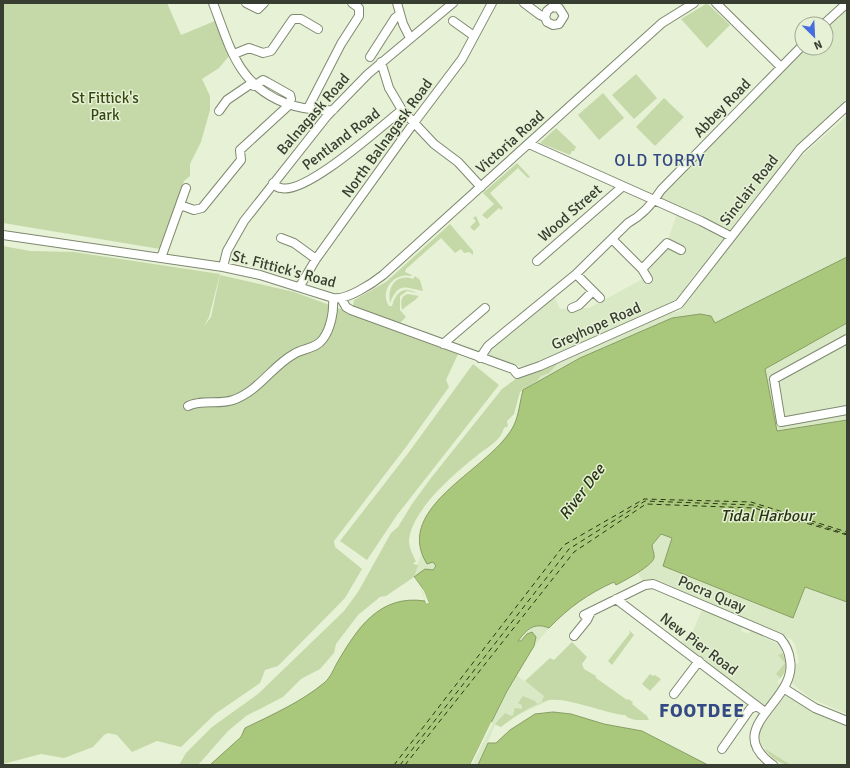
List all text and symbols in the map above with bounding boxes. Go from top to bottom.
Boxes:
north arrow [794,16,834,56]
text: N [812,37,824,52]
street label: Balnagask Road [273,70,353,158]
street label: North Balnagask Road [338,75,436,201]
street label: Abbey Road [690,75,754,141]
park label: St Fittick's Park [71,89,139,124]
street label: Pentland Road [299,104,383,174]
street label: Victoria Road [472,107,548,177]
district label: OLD TORRY [614,150,706,171]
street label: Sinclair Road [716,151,782,229]
street label: Wood Street [535,181,605,245]
street label: St. Fittick's Road [230,246,338,292]
street label: Greyhope Road [548,298,644,354]
water label: River Dee [555,459,610,524]
water label: Tidal Harbour [720,506,816,526]
street label: Pocra Quay [675,572,749,616]
street label: New Pier Road [657,609,741,679]
district label: FOOTDEE [659,699,745,723]

